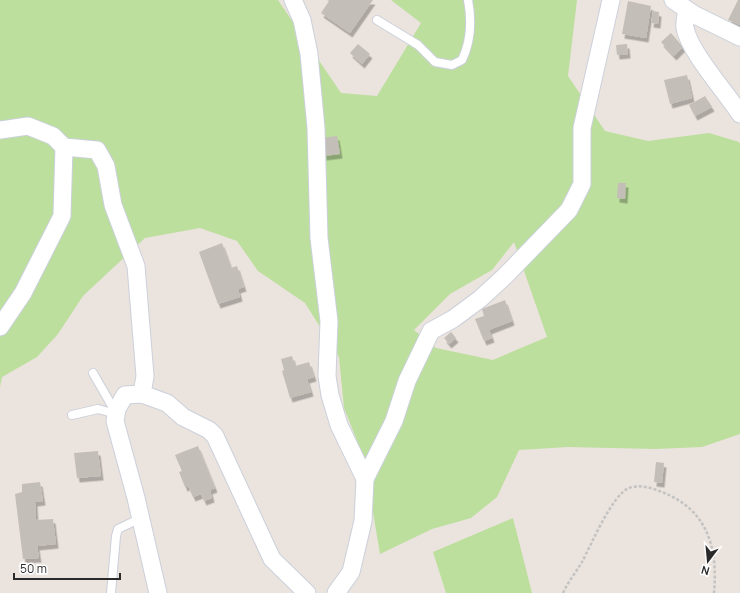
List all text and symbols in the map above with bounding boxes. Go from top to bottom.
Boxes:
north arrow [688,541,728,581]
scale bar [14,555,120,581]
text: 50 m [20,560,47,577]
text: N [699,563,711,579]

